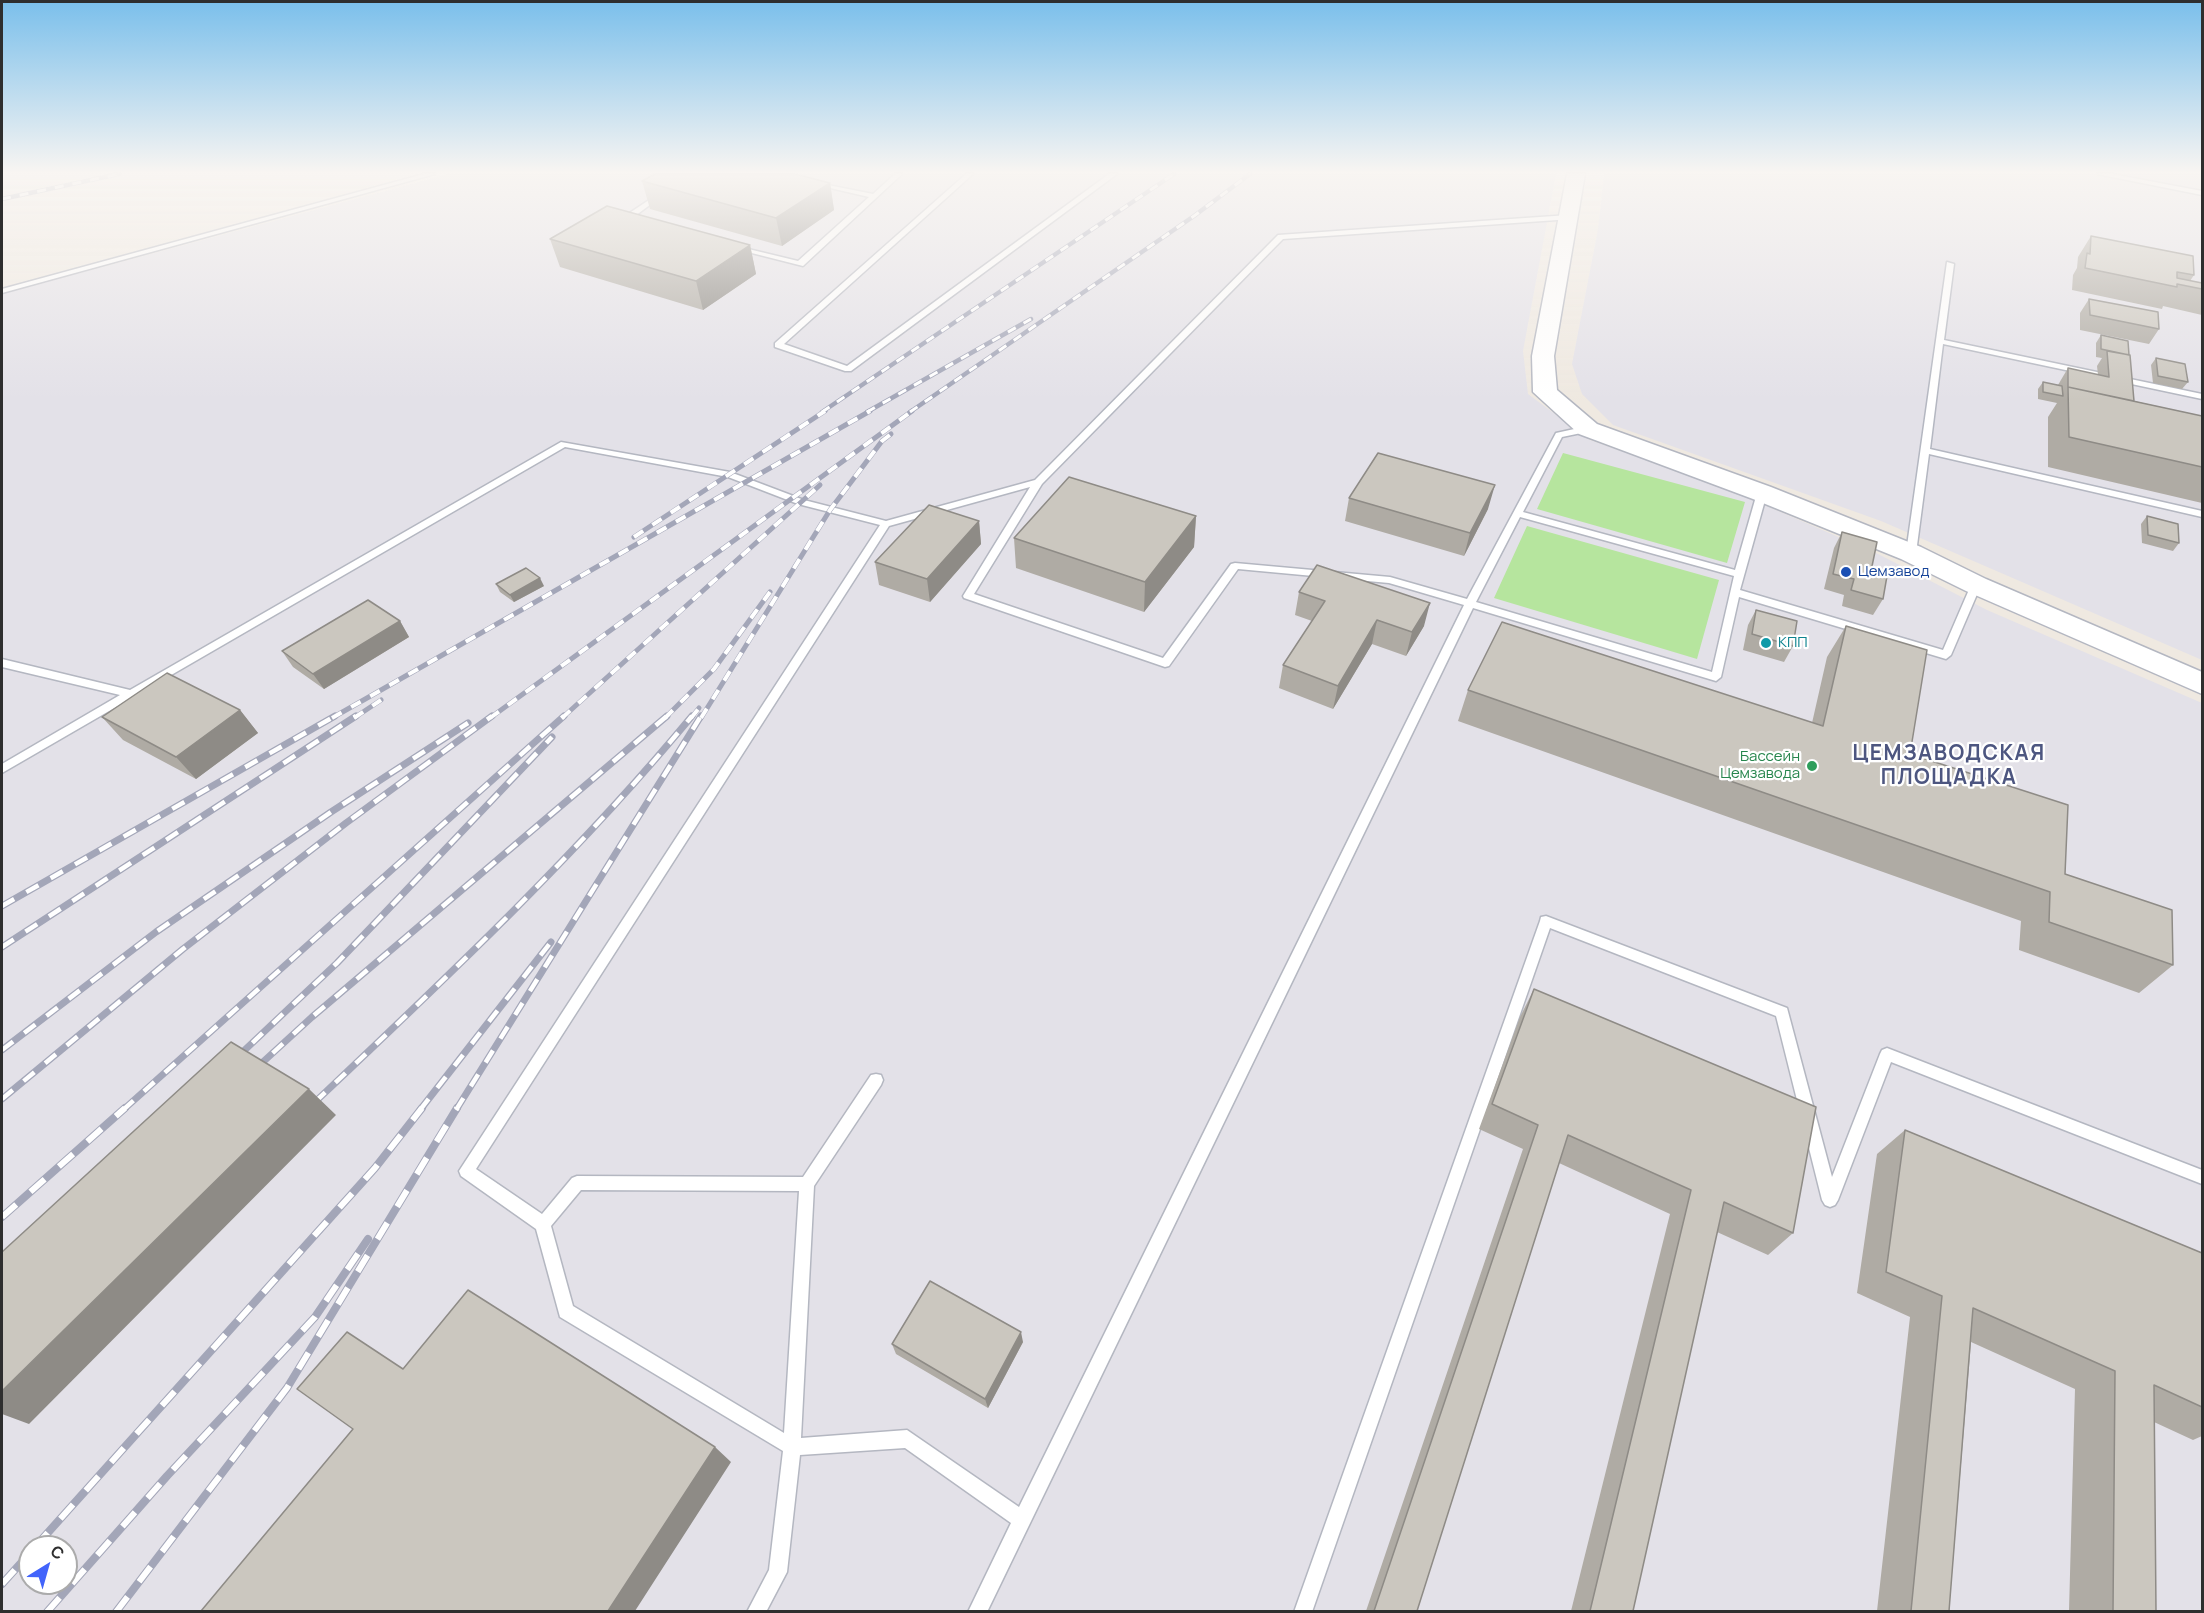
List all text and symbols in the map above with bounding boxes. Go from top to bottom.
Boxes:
place label: Цемзавод [1858,563,1929,581]
marker: Цемзавод [1839,565,1853,579]
place label: КПП [1778,634,1808,652]
marker: КПП [1759,636,1773,650]
district label: ЦЕМЗАВОДСКАЯ ПЛОЩАДКА [1852,741,2046,791]
place label: Бассейн Цемзавода [1720,748,1800,783]
marker: Бассейн Цемзавода [1805,759,1819,773]
north arrow [18,1535,78,1595]
text: С [46,1540,69,1565]

